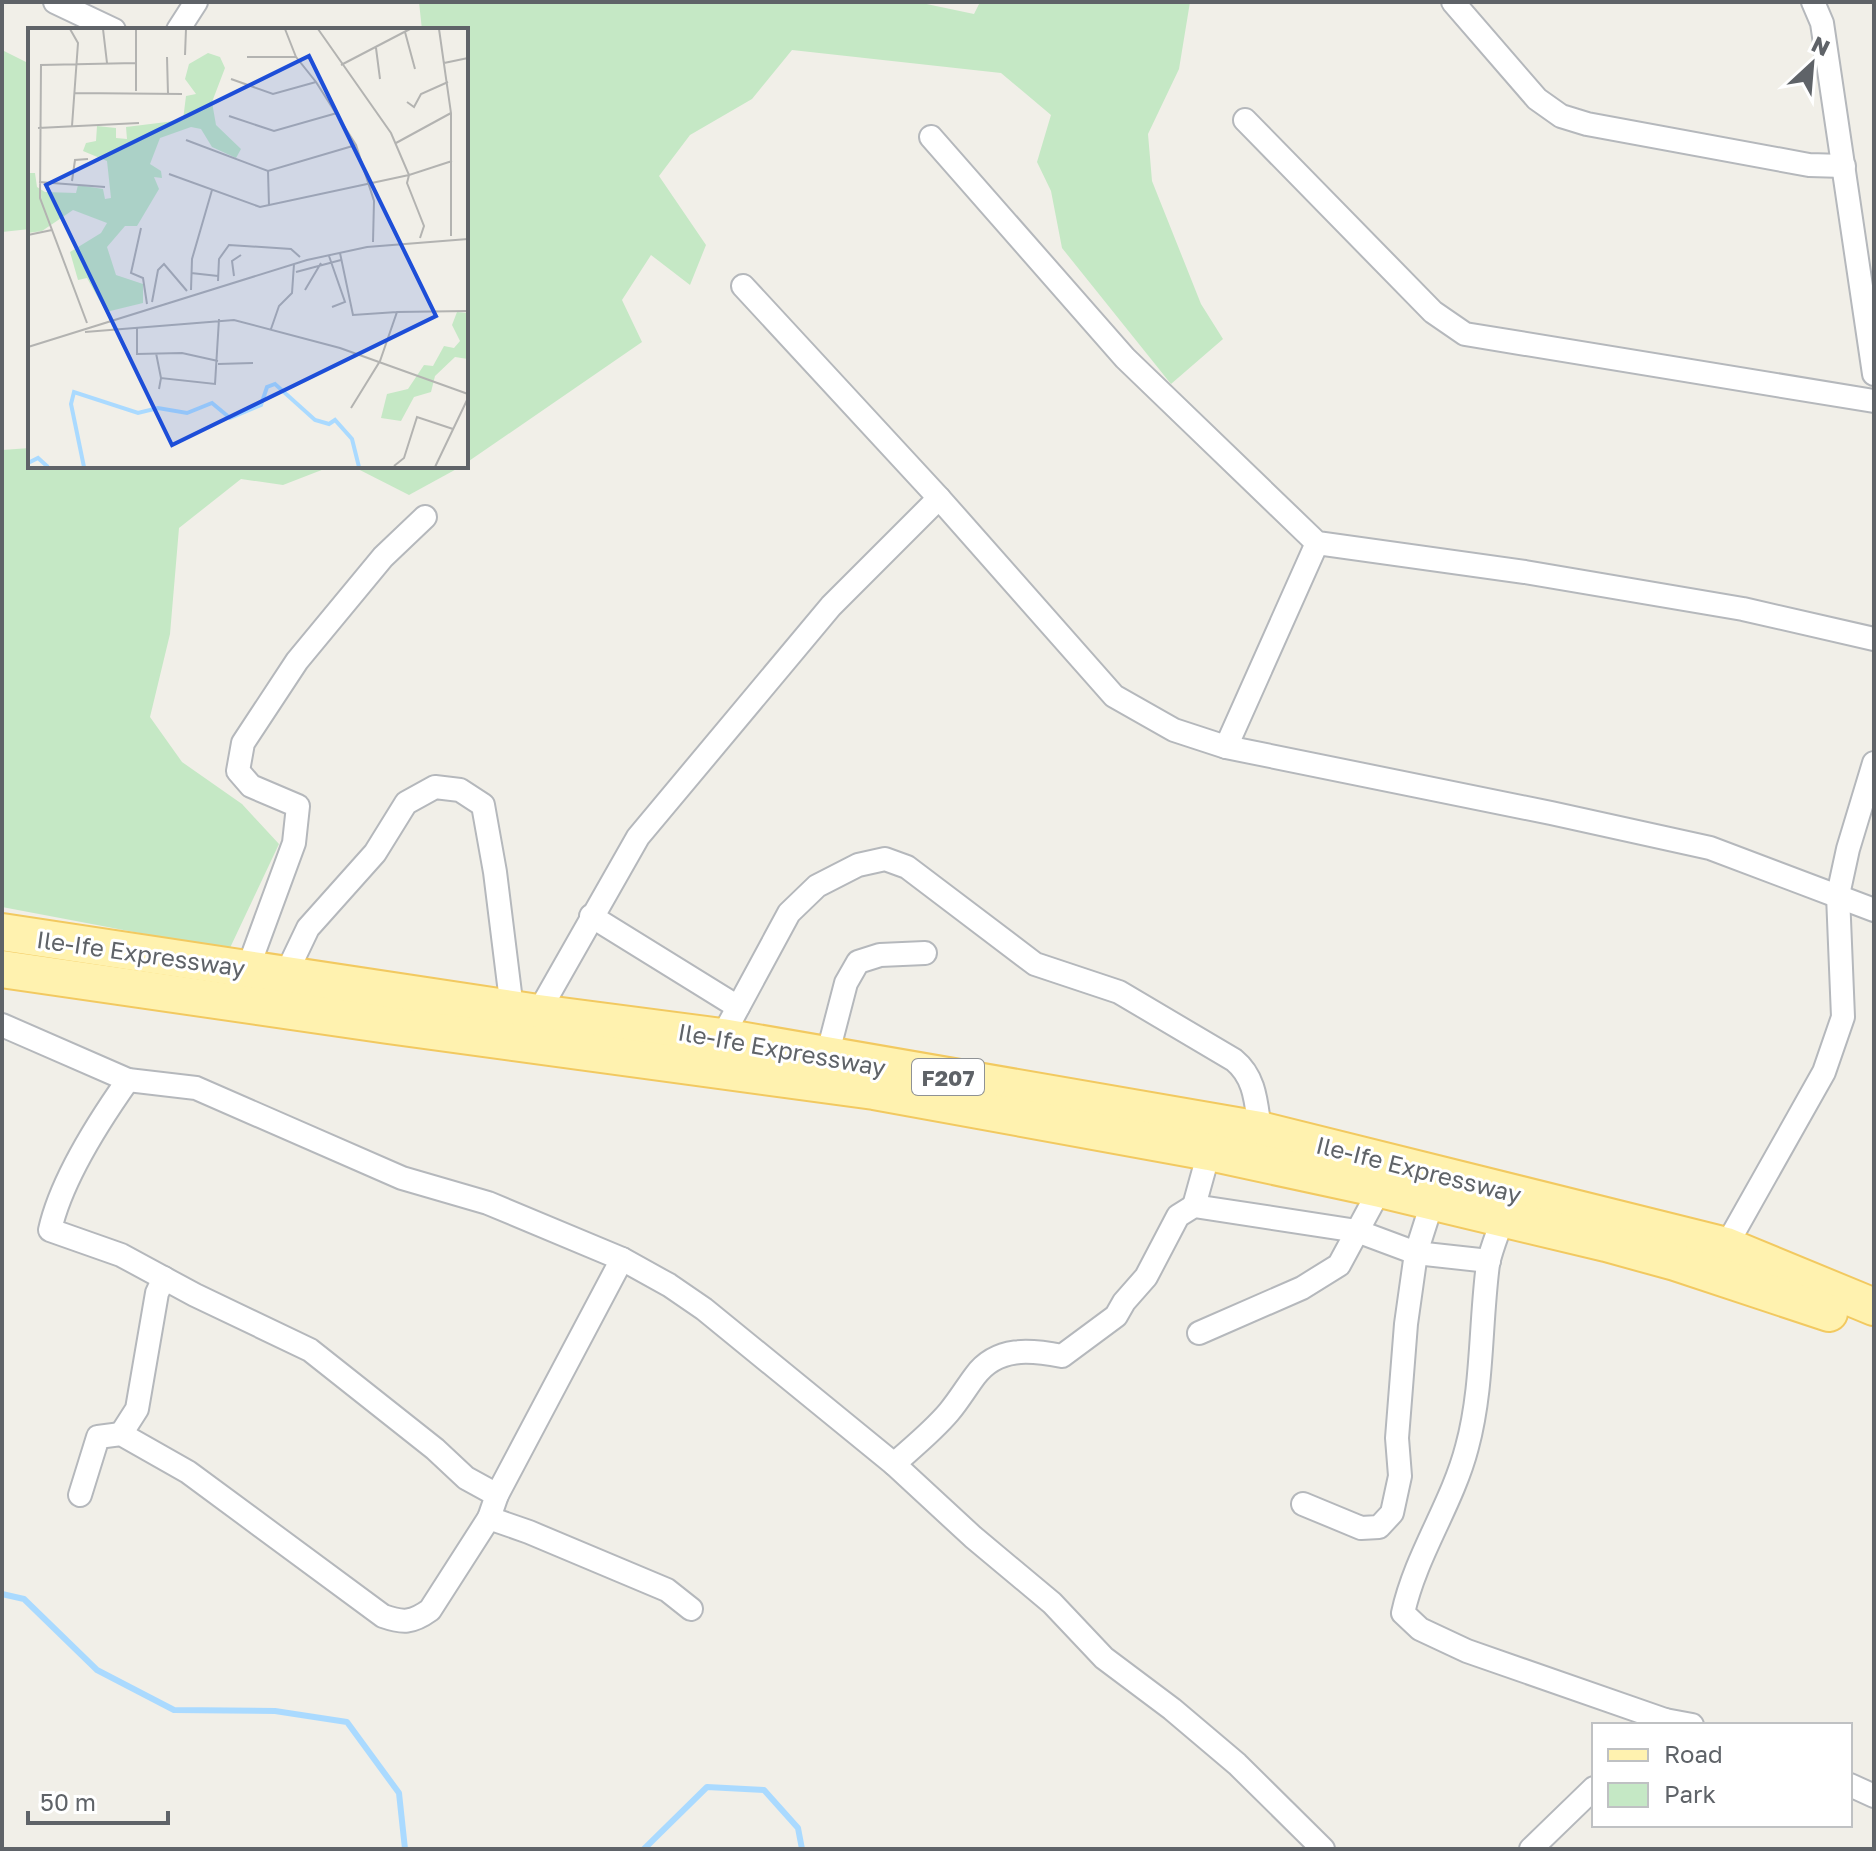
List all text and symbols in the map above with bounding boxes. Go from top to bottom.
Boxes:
north arrow [1772,24,1852,104]
inset map [28,28,468,468]
text: N [1808,30,1834,61]
street label: Ile-Ife Expressway [35,924,247,982]
street label: Ile-Ife Expressway [676,1016,888,1082]
road number: F207 [912,1059,984,1095]
street label: Ile-Ife Expressway [1313,1129,1525,1209]
legend [1592,1723,1852,1827]
text: Road [1664,1739,1723,1768]
scale bar [28,1775,168,1825]
text: Park [1664,1779,1716,1808]
text: 50 m [40,1787,96,1816]

